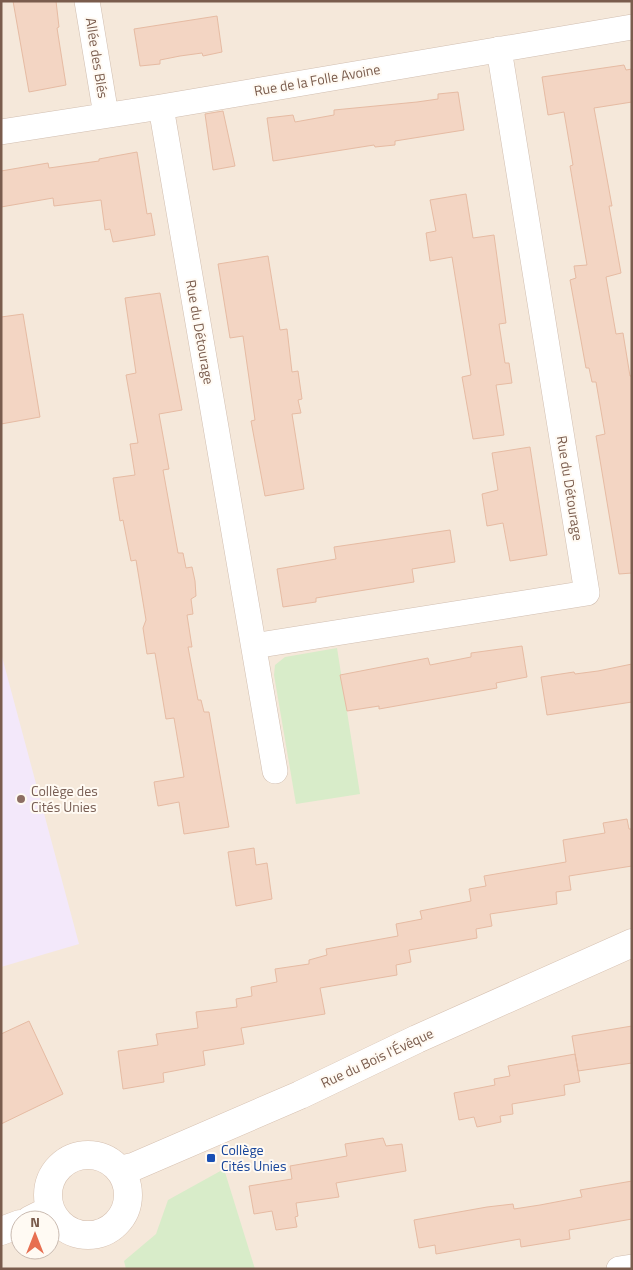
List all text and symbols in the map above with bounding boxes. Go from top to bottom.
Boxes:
street label: Allée des Blés [81,16,114,100]
street label: Rue de la Folle Avoine [252,58,382,101]
street label: Rue du Détourage [181,278,220,386]
street label: Rue du Détourage [552,434,589,542]
place label: Collège des Cités Unies [31,780,98,817]
marker: Collège des Cités Unies [15,793,27,805]
street label: Rue du Bois l'Évêque [317,1022,437,1093]
place label: Collège Cités Unies [221,1139,286,1176]
marker: Collège Cités Unies [205,1152,217,1164]
north arrow [10,1210,60,1260]
text: N [30,1211,40,1232]

